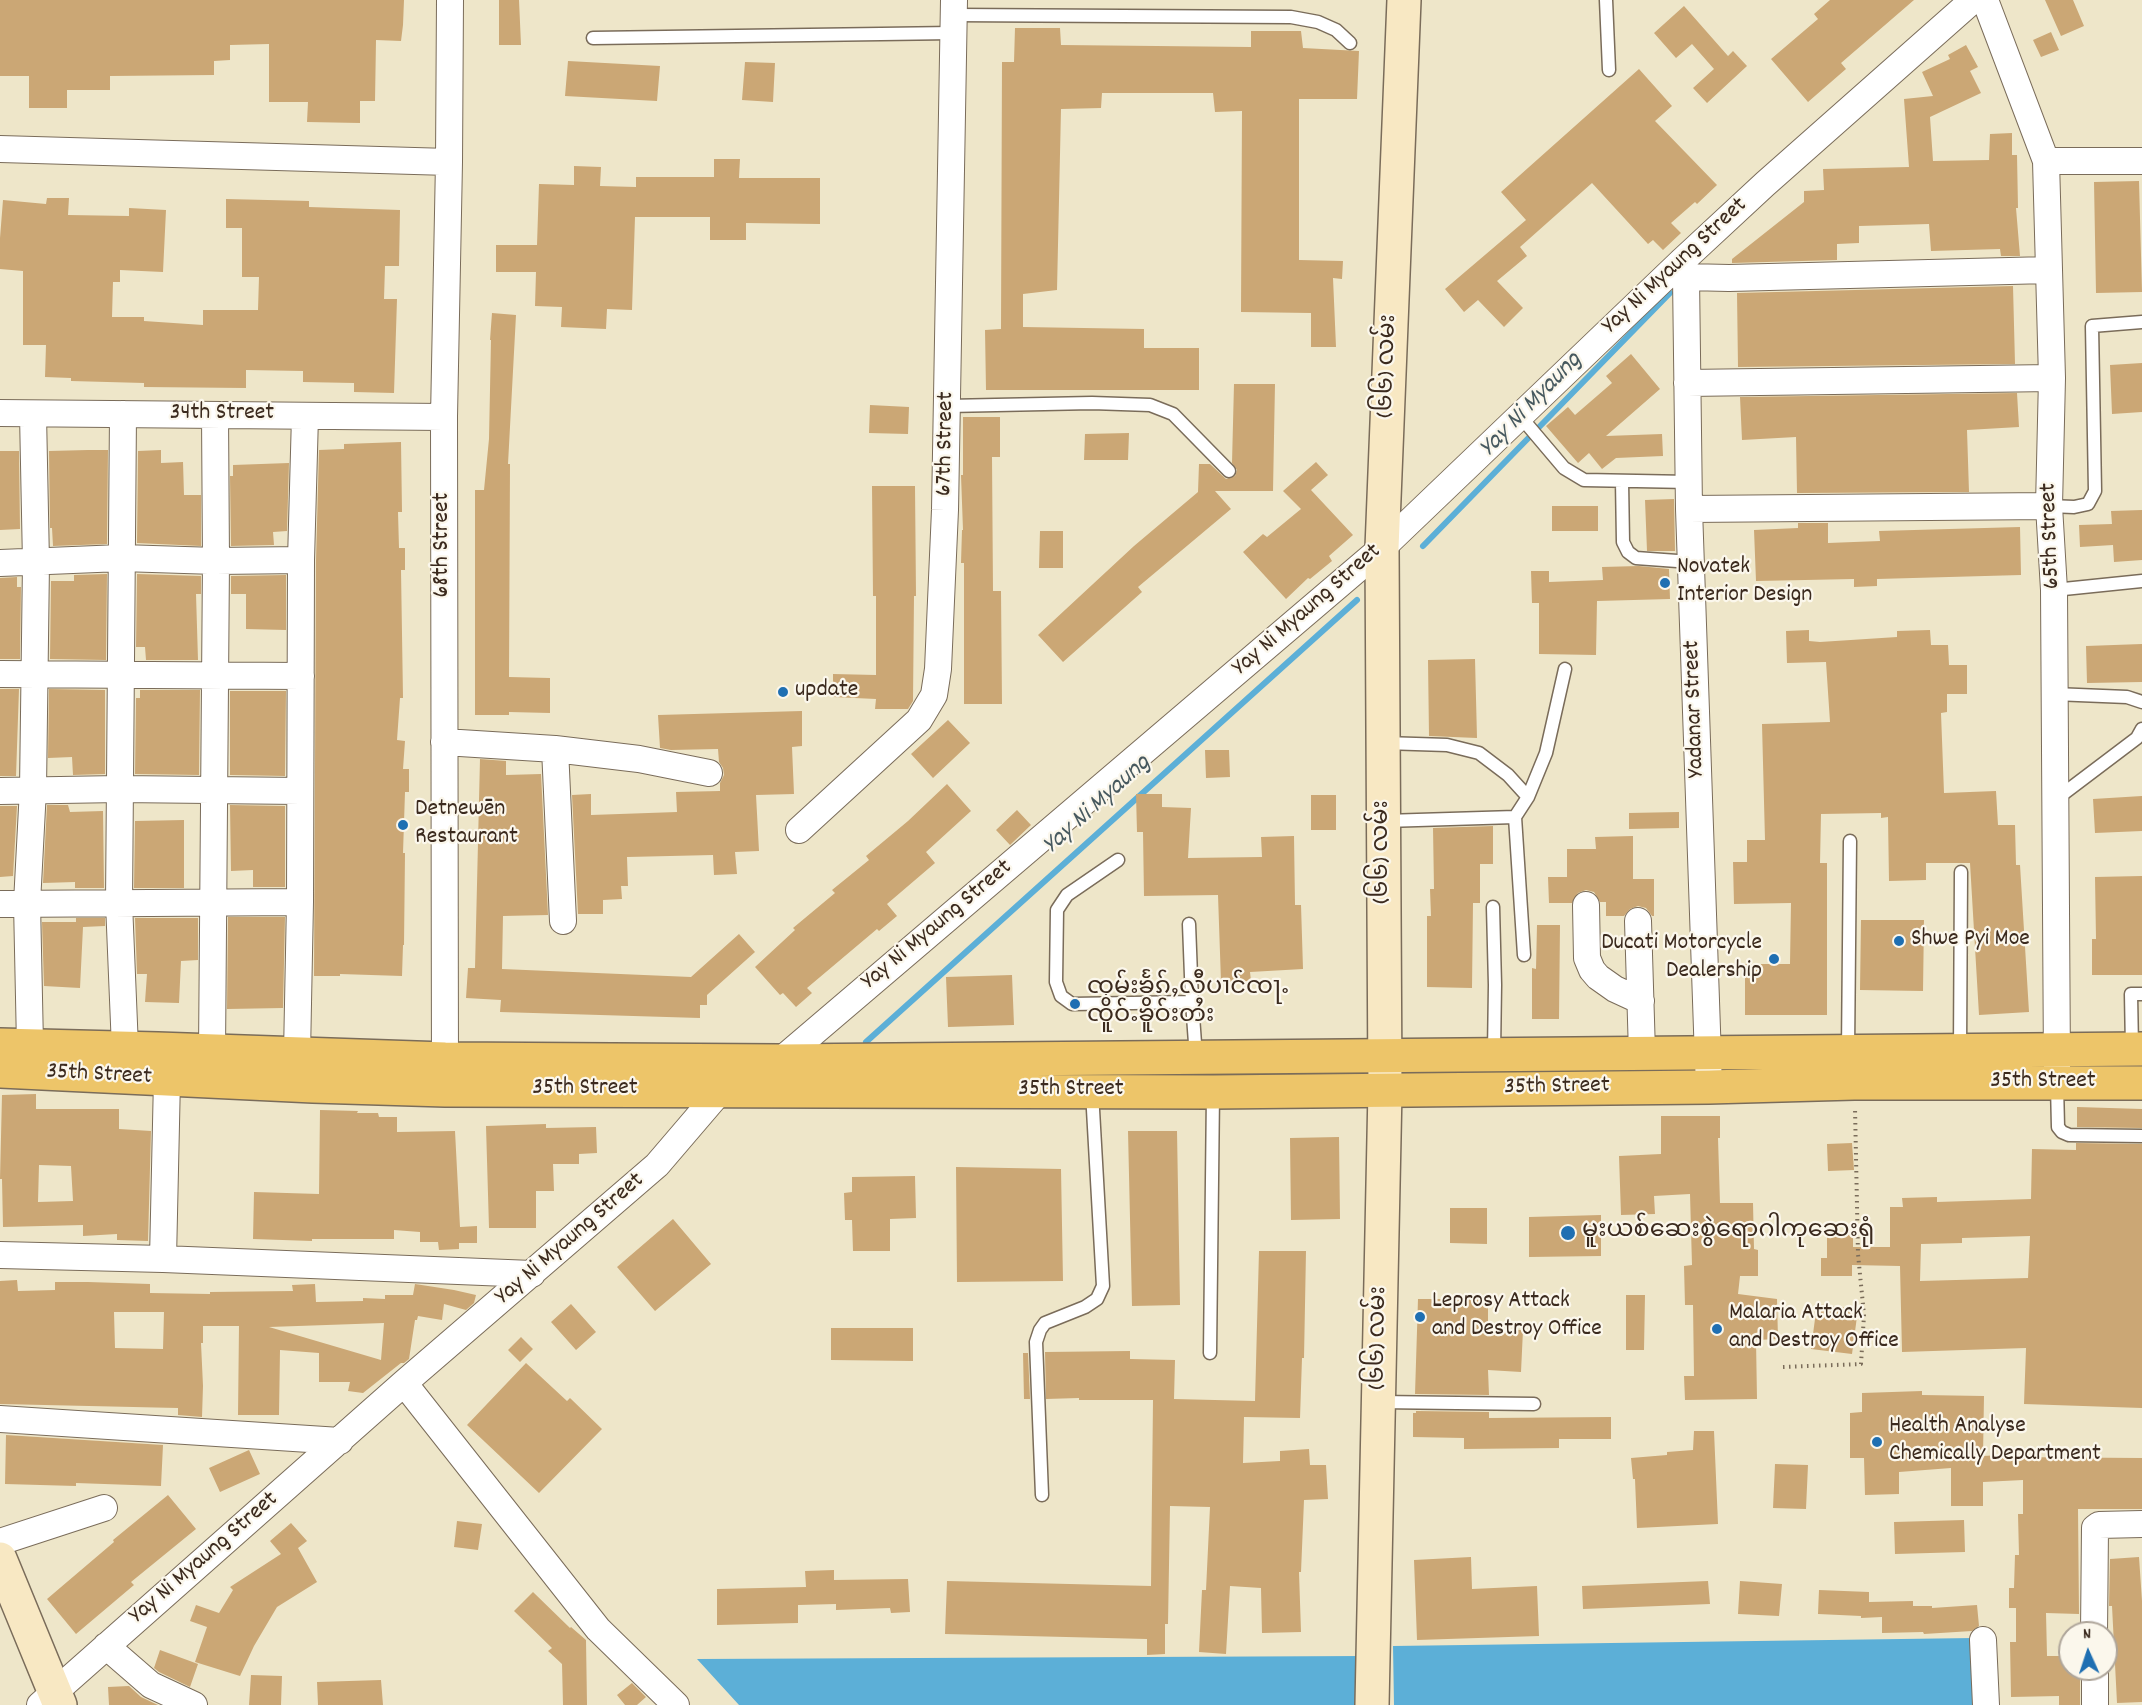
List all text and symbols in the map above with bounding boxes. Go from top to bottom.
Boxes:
street label: Yay Ni Myaung Street [1598,192,1754,342]
street label: (၆၆) လမ်း [1373,314,1405,418]
water label: Yay Ni Myaung [1474,347,1590,465]
street label: 67th Street [932,391,962,497]
street label: 34th Street [170,401,274,429]
street label: 65th Street [2036,482,2068,590]
street label: 68th Street [430,492,458,598]
street label: Yay Ni Myaung Street [1228,539,1388,683]
place label: Novatek Interior Design [1677,555,1812,611]
marker: Novatek Interior Design [1658,576,1672,590]
street label: Yadanar Street [1679,640,1713,778]
place label: update [795,678,858,706]
marker: update [776,685,790,699]
water label: Yay Ni Myaung [1038,749,1158,863]
place label: Detnewēn Restaurant [415,797,518,853]
street label: (၆၆) လမ်း [1370,800,1398,904]
marker: Detnewēn Restaurant [396,818,410,832]
street label: Yay Ni Myaung Street [857,855,1019,997]
place label: Shwe Pyi Moe [1911,927,2030,955]
place label: Ducati Motorcycle Dealership [1601,931,1762,987]
marker: Shwe Pyi Moe [1892,934,1906,948]
marker: Ducati Motorcycle Dealership [1767,952,1781,966]
place label: ၸုမ်းၶႅၵ်ႇလီပၢင်ၸႃႉ ၸိူဝ်ႉၶိူဝ်းတႆး [1087,976,1289,1032]
marker: ၸုမ်းၶႅၵ်ႇလီပၢင်ၸႃႉ ၸိူဝ်ႉၶိူဝ်းတႆး [1068,997,1082,1011]
street label: 35th Street [46,1059,152,1093]
street label: 35th Street [1990,1069,2096,1097]
street label: 35th Street [1504,1073,1610,1103]
street label: 35th Street [532,1076,638,1104]
street label: 35th Street [1018,1077,1124,1105]
street label: Yay Ni Myaung Street [491,1168,651,1312]
place label: မူးယစ်ဆေးစွဲရောဂါကုဆေးရုံ [1582,1219,1874,1247]
marker: မူးယစ်ဆေးစွဲရောဂါကုဆေးရုံ [1559,1224,1577,1242]
street label: (၆၆) လမ်း [1365,1286,1395,1390]
place label: Leprosy Attack and Destroy Office [1432,1289,1602,1345]
place label: Malaria Attack and Destroy Office [1729,1301,1899,1357]
marker: Leprosy Attack and Destroy Office [1413,1310,1427,1324]
marker: Malaria Attack and Destroy Office [1710,1322,1724,1336]
place label: Health Analyse Chemically Department [1889,1414,2101,1470]
marker: Health Analyse Chemically Department [1870,1435,1884,1449]
street label: Yay Ni Myaung Street [125,1487,285,1631]
north arrow [2058,1621,2118,1681]
text: N [2083,1623,2092,1646]

